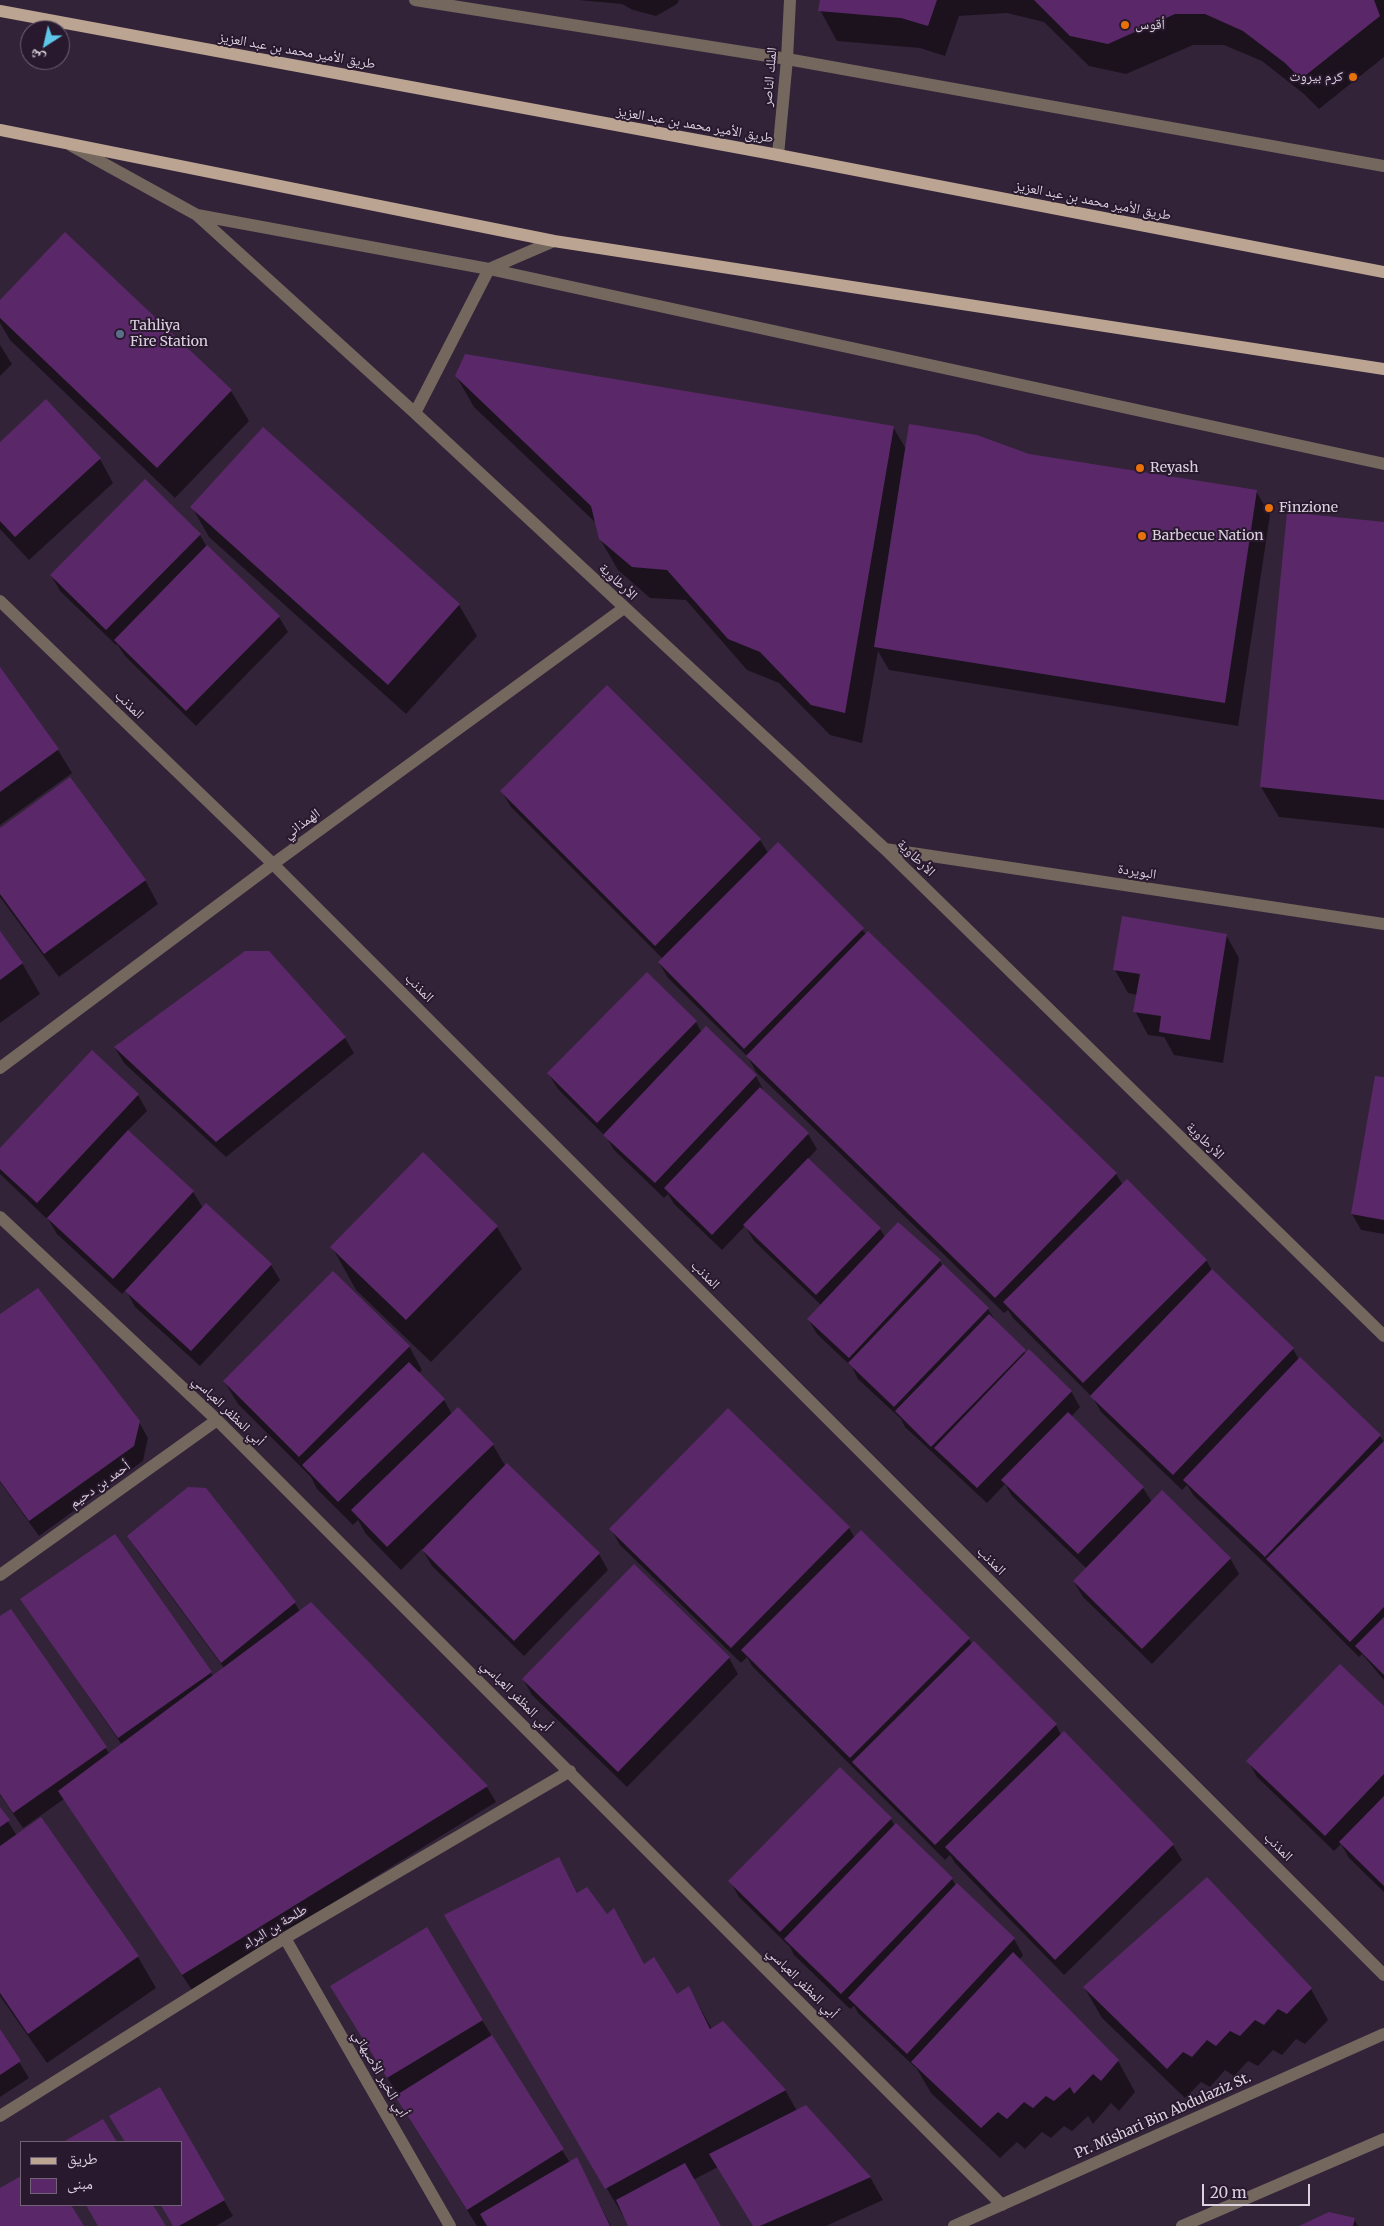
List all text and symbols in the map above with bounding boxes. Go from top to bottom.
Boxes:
place label: أقوس [1135,17,1165,33]
marker: أقوس [1119,19,1131,31]
north arrow [20,20,70,70]
street label: طريق الأمير محمد بن عبد العزيز [217,29,377,73]
text: ش [26,45,48,68]
street label: الملك الناصر [759,47,781,107]
place label: كرم بيروت [1289,69,1343,85]
marker: كرم بيروت [1347,71,1359,83]
street label: طريق الأمير محمد بن عبد العزيز [615,103,775,147]
street label: طريق الأمير محمد بن عبد العزيز [1013,178,1173,224]
place label: Tahliya Fire Station [130,318,208,351]
marker: Tahliya Fire Station [114,328,126,340]
place label: Reyash [1150,460,1198,476]
marker: Reyash [1134,462,1146,474]
place label: Finzione [1279,500,1338,516]
marker: Finzione [1263,502,1275,514]
place label: Barbecue Nation [1152,528,1264,544]
marker: Barbecue Nation [1136,530,1148,542]
street label: الأرطاوية [595,560,641,604]
street label: المذنب [111,687,147,723]
street label: الهمذاني [281,805,323,843]
street label: الأرطاوية [893,836,939,880]
street label: البويردة [1116,861,1158,883]
street label: المذنب [401,970,437,1006]
street label: الأرطاوية [1182,1119,1228,1163]
street label: المذنب [687,1257,723,1293]
street label: أبي المظفر العباسي [188,1372,268,1450]
street label: أحمد بن دحيم [66,1458,134,1512]
street label: المذنب [973,1543,1009,1579]
street label: أبي المظفر العباسي [477,1657,555,1735]
street label: المذنب [1260,1829,1296,1865]
street label: طلحة بن البراء [240,1901,310,1953]
street label: أبي المظفر العباسي [763,1944,841,2022]
street label: أبي الخير الأصبهاني [348,2027,412,2121]
street label: Pr. Mishari Bin Abdulaziz St. [1072,2069,1254,2163]
legend [20,2141,182,2206]
text: طريق [67,2149,98,2168]
text: مبنى [67,2174,93,2193]
scale bar [1204,2174,1312,2206]
text: 20 m [1210,2183,1247,2202]

